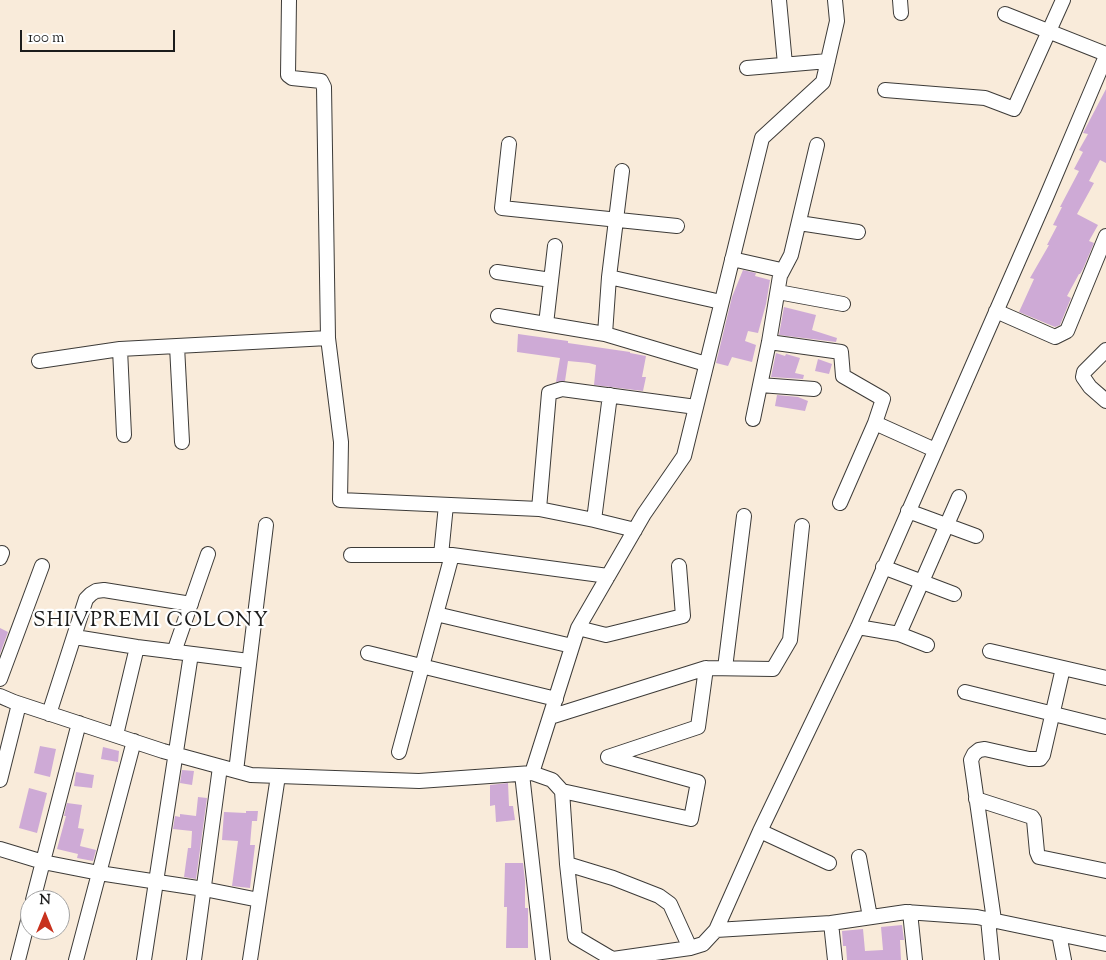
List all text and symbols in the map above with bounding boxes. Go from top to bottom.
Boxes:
scale bar [22,20,178,52]
text: 100 m [28,28,64,49]
district label: SHIVPREMI COLONY [31,609,271,635]
north arrow [20,890,70,940]
text: N [39,891,51,911]

